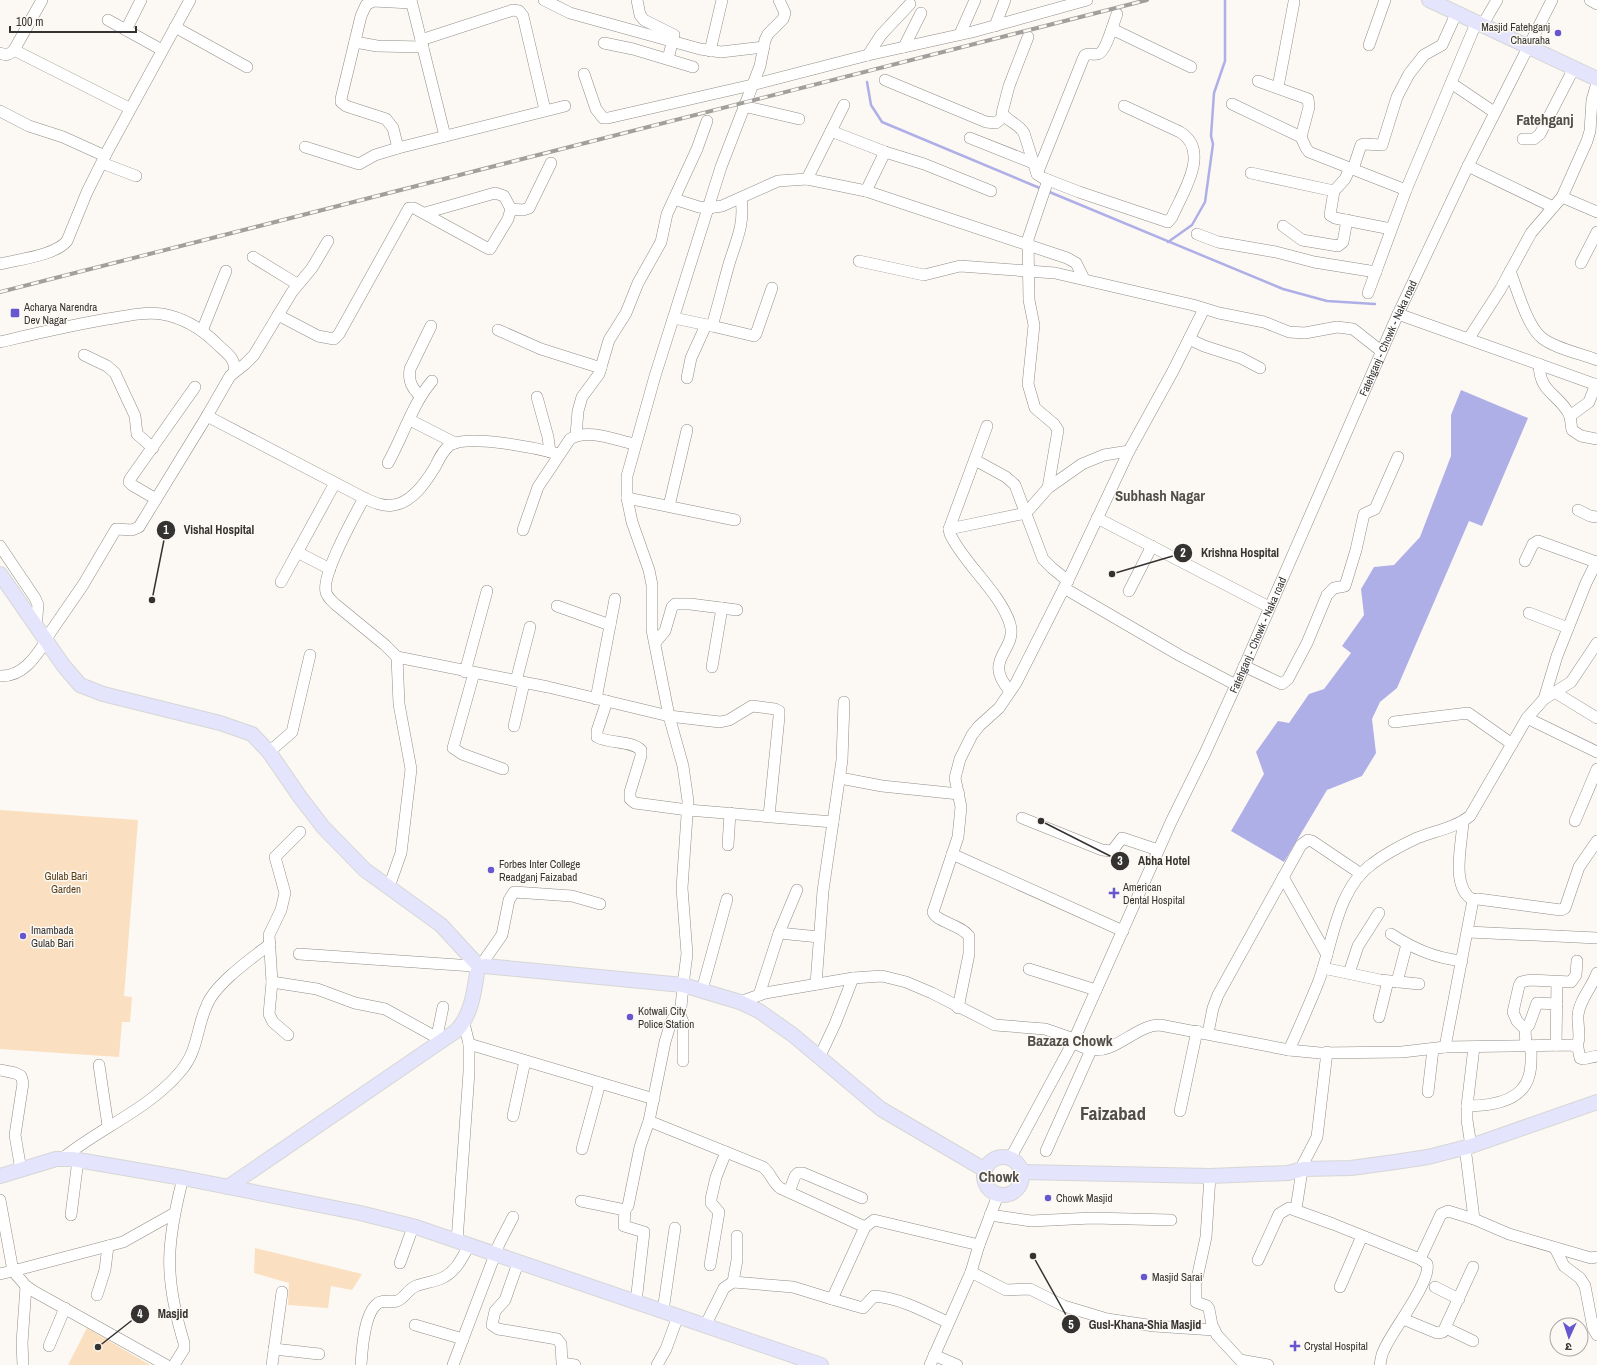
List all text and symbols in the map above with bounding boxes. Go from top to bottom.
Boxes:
scale bar [10,8,136,34]
text: 100 m [16,14,43,30]
place label: Masjid Fatehganj Chauraha [1481,20,1550,47]
marker: Masjid Fatehganj Chauraha [1553,28,1563,38]
district label: Fatehganj [1516,109,1574,130]
street label: Fatehganj - Chowk - Naka road [1356,278,1420,398]
place label: Acharya Narendra Dev Nagar [23,300,97,327]
marker: Acharya Narendra Dev Nagar [9,307,21,319]
district label: Subhash Nagar [1115,485,1205,506]
callout: Vishal Hospital [156,518,262,542]
text: 1 [163,522,169,538]
text: Vishal Hospital [184,522,254,538]
callout: Krishna Hospital [1173,541,1287,565]
text: 2 [1180,545,1186,561]
text: Krishna Hospital [1201,545,1279,561]
street label: Fatehganj - Chowk - Naka road [1226,575,1289,695]
callout: Abha Hotel [1110,849,1198,873]
text: 3 [1117,853,1123,869]
text: Abha Hotel [1138,853,1190,869]
place label: Forbes Inter College Readganj Faizabad [499,857,580,884]
marker: Forbes Inter College Readganj Faizabad [486,865,496,875]
park label: Gulab Bari Garden [44,869,88,896]
place label: American Dental Hospital [1122,880,1185,907]
marker: American Dental Hospital [1108,887,1120,899]
place label: Imambada Gulab Bari [31,923,74,950]
marker: Imambada Gulab Bari [18,931,28,941]
place label: Kotwali City Police Station [638,1004,694,1031]
marker: Kotwali City Police Station [625,1012,635,1022]
district label: Bazaza Chowk [1027,1030,1113,1051]
district label: Faizabad [1080,1100,1146,1126]
district label: Chowk [979,1166,1019,1187]
place label: Chowk Masjid [1056,1191,1113,1205]
marker: Chowk Masjid [1043,1193,1053,1203]
place label: Masjid Sarai [1152,1270,1203,1284]
marker: Masjid Sarai [1139,1272,1149,1282]
callout: Masjid [130,1302,197,1326]
text: 4 [137,1306,143,1322]
text: Masjid [158,1306,188,1322]
callout: Gusl-Khana-Shia Masjid [1061,1312,1210,1336]
text: 5 [1068,1317,1074,1333]
text: Gusl-Khana-Shia Masjid [1089,1317,1201,1333]
north arrow [1549,1317,1589,1357]
place label: Crystal Hospital [1304,1339,1368,1353]
marker: Crystal Hospital [1289,1340,1301,1352]
text: उ [1564,1340,1572,1354]

